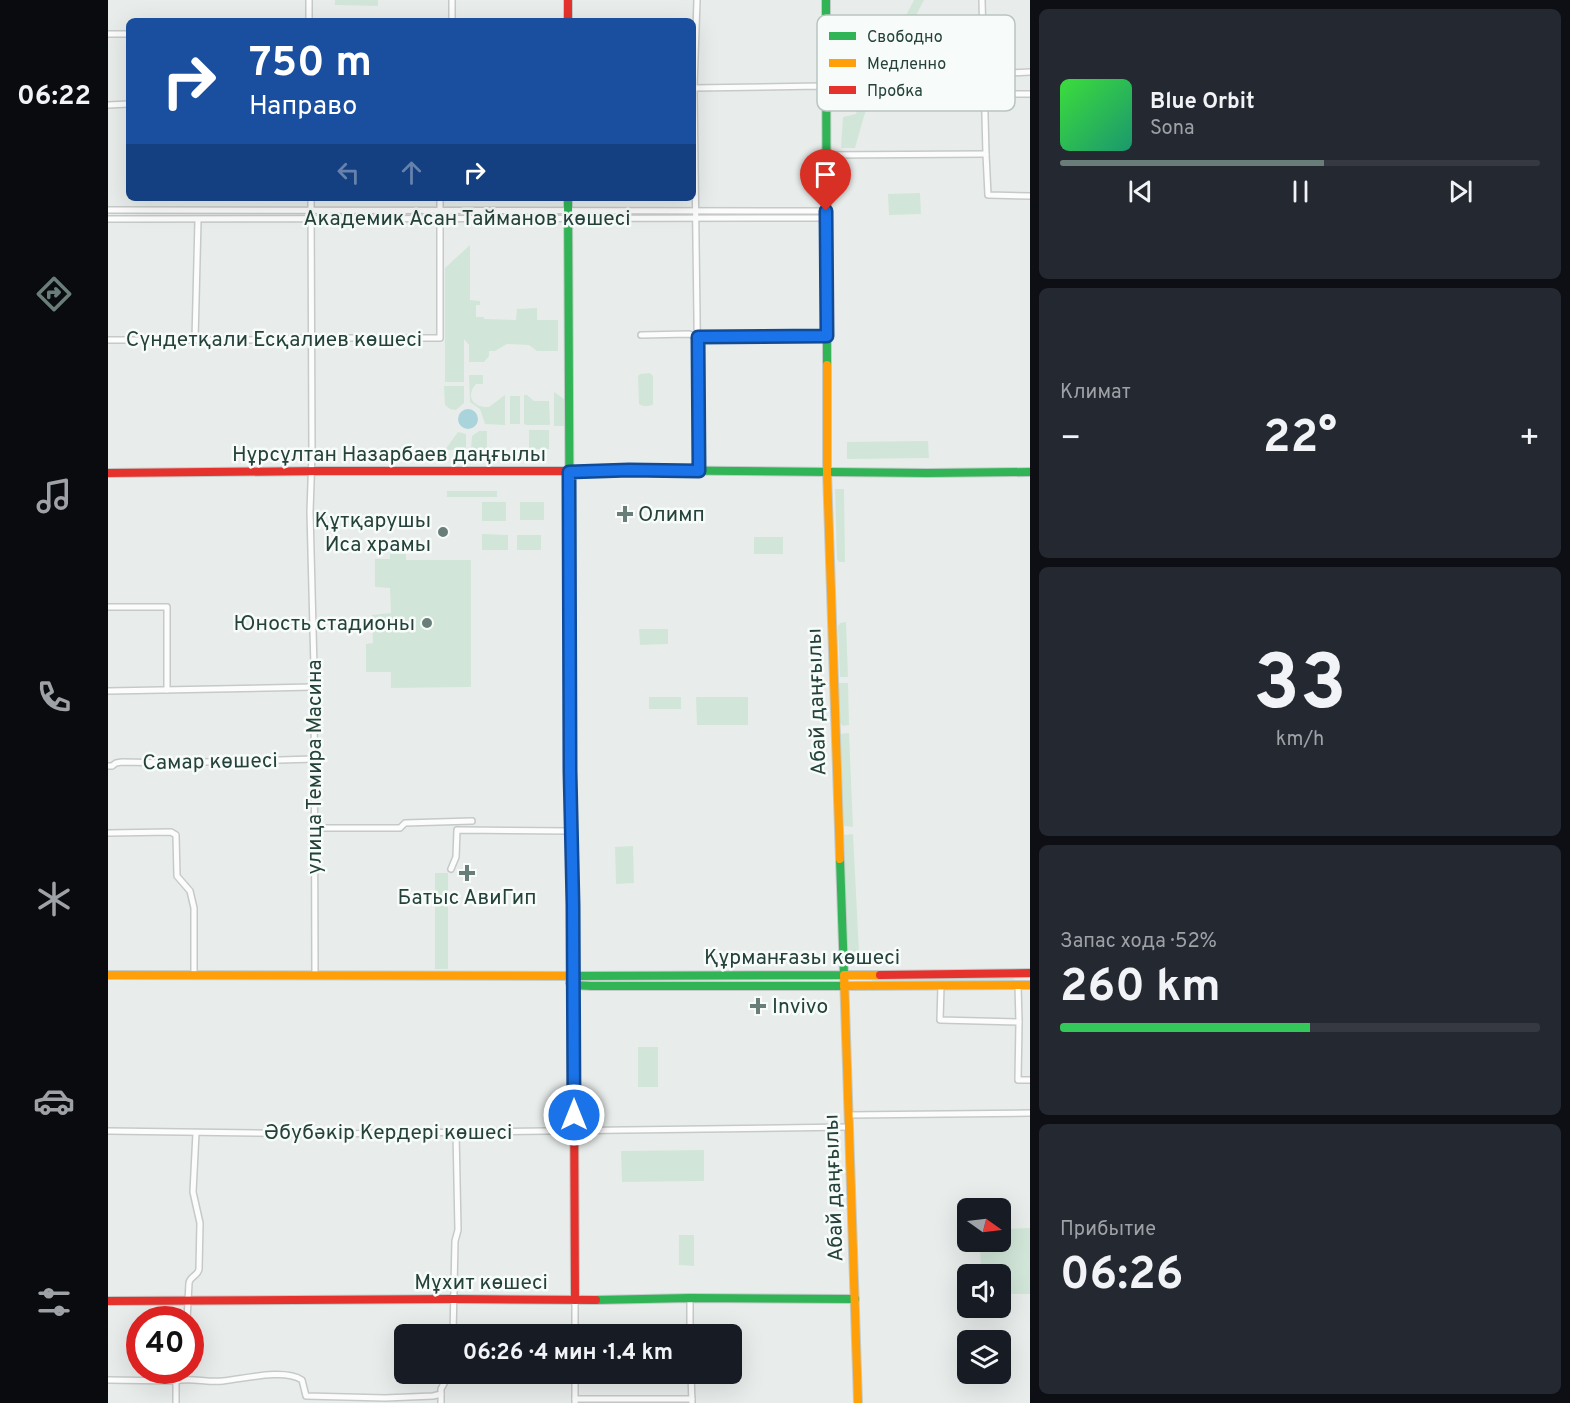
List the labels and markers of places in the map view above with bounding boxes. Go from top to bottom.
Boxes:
pin [800,149,851,211]
place label: Олимп [638,502,705,529]
marker: Олимп [616,505,634,523]
place label: Құтқарушы Иса храмы [314,508,431,559]
marker: Құтқарушы Иса храмы [436,525,450,539]
place label: Юность стадионы [234,611,415,638]
marker: Юность стадионы [420,616,434,630]
marker: Батыс АвиГип [458,864,476,882]
place label: Батыс АвиГип [398,885,536,912]
place label: Invivo [772,994,828,1021]
marker: Invivo [749,997,767,1015]

